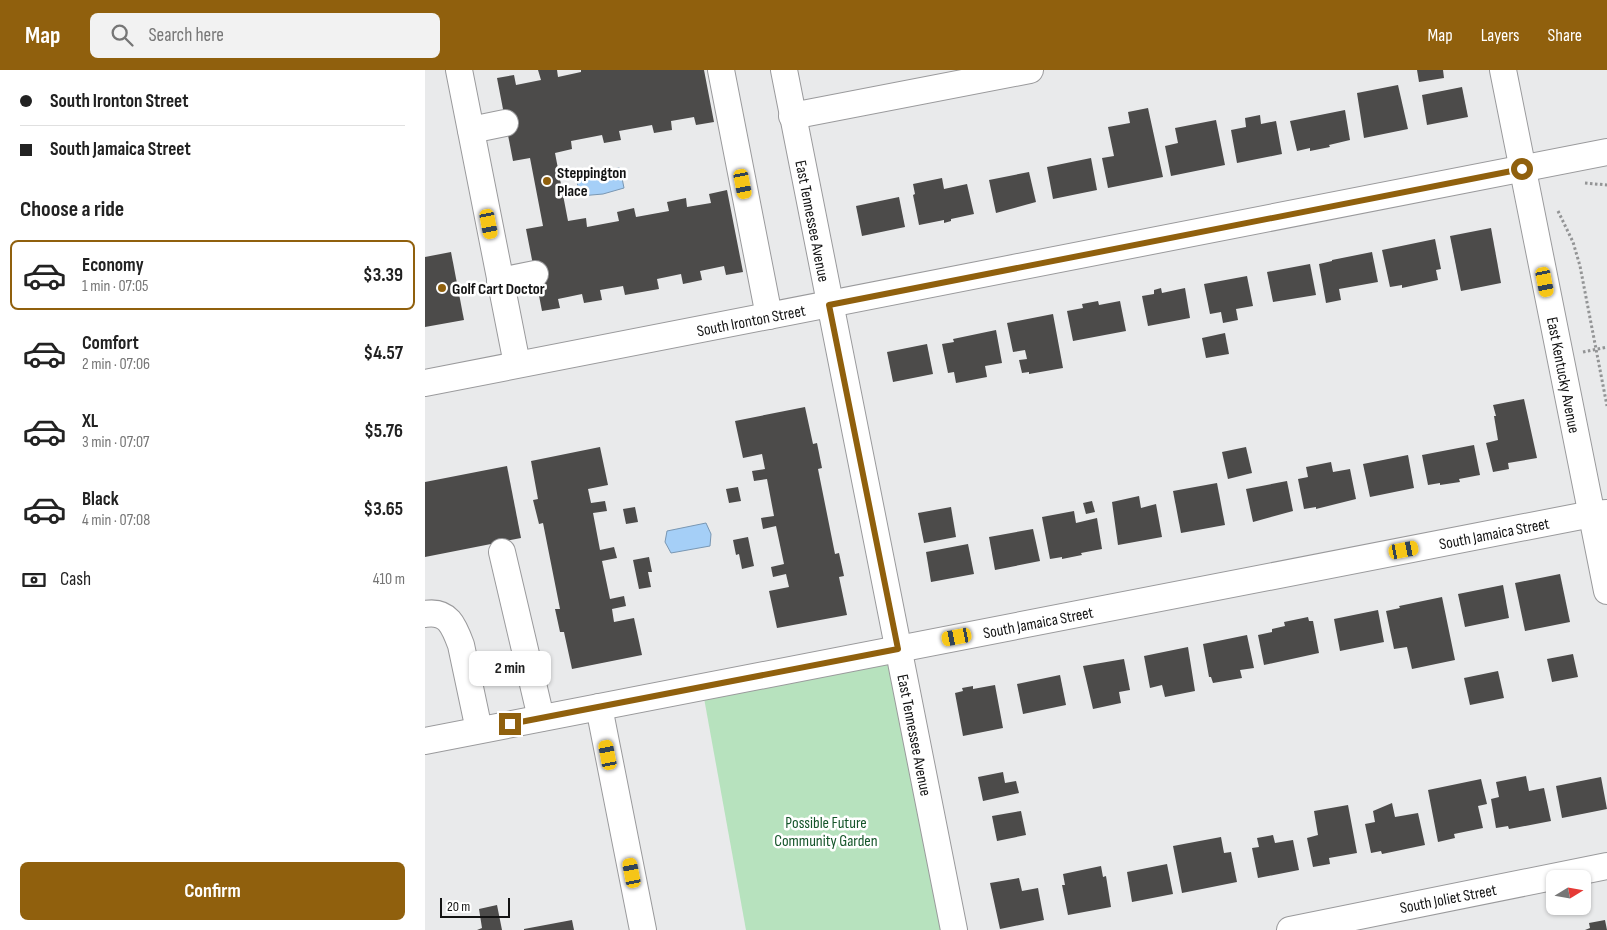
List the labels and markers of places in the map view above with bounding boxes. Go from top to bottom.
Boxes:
place label: Steppington Place [557,164,626,201]
marker: Steppington Place [541,175,553,187]
place label: Golf Cart Doctor [452,280,545,299]
marker: Golf Cart Doctor [436,282,448,294]

